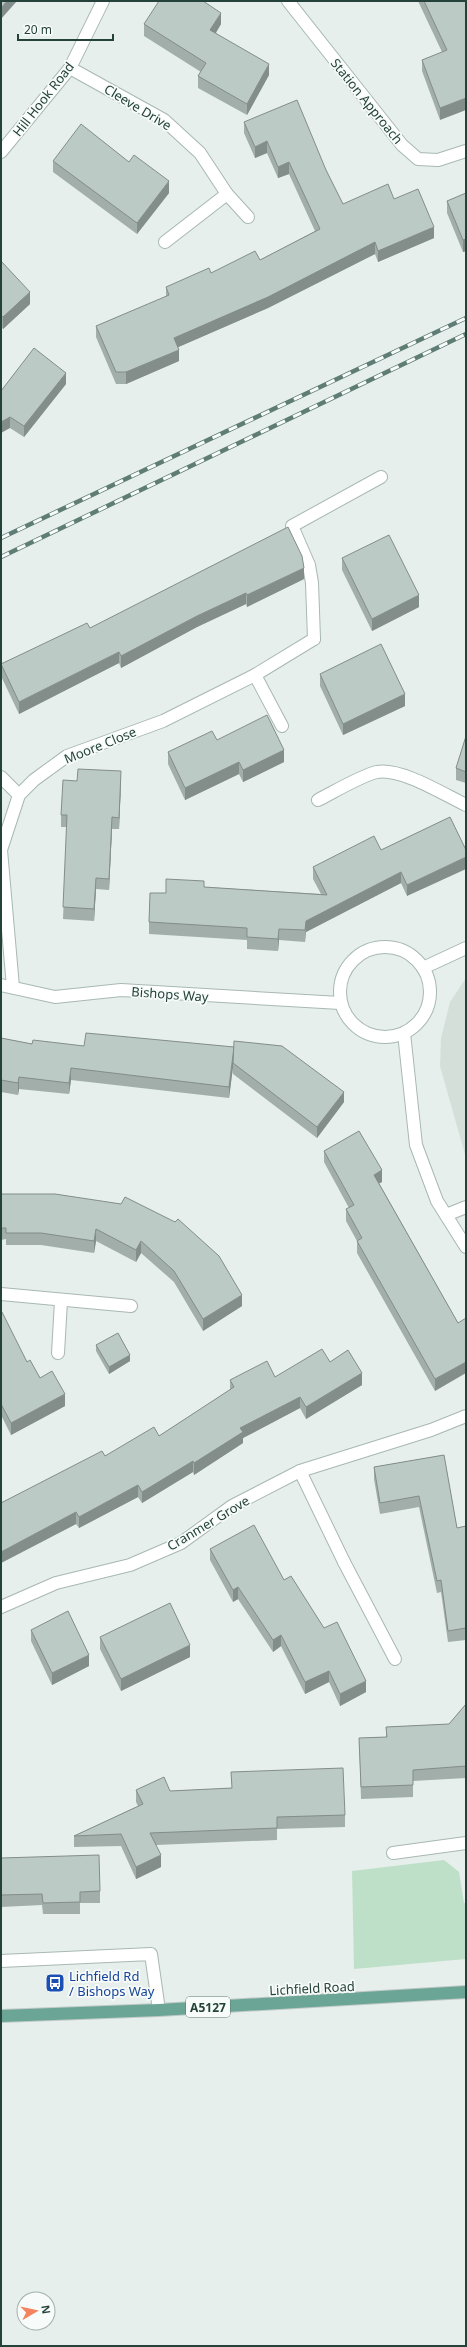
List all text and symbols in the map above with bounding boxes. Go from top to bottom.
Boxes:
scale bar [18,16,113,42]
text: 20 m [24,21,52,38]
street label: Station Approach [327,54,407,148]
street label: Hill Hook Road [8,58,78,140]
street label: Cleeve Drive [101,80,175,134]
street label: Moore Close [61,722,139,768]
street label: Bishops Way [131,982,210,1006]
street label: Cranmer Grove [163,1491,253,1555]
place label: Lichfield Rd / Bishops Way [69,1967,155,2000]
bus stop icon: Lichfield Rd / Bishops Way [44,1972,66,1994]
street label: Lichfield Road [269,1977,355,1999]
road number: A5127 [186,1997,230,2017]
north arrow [16,2291,56,2331]
text: N [38,2304,54,2315]

